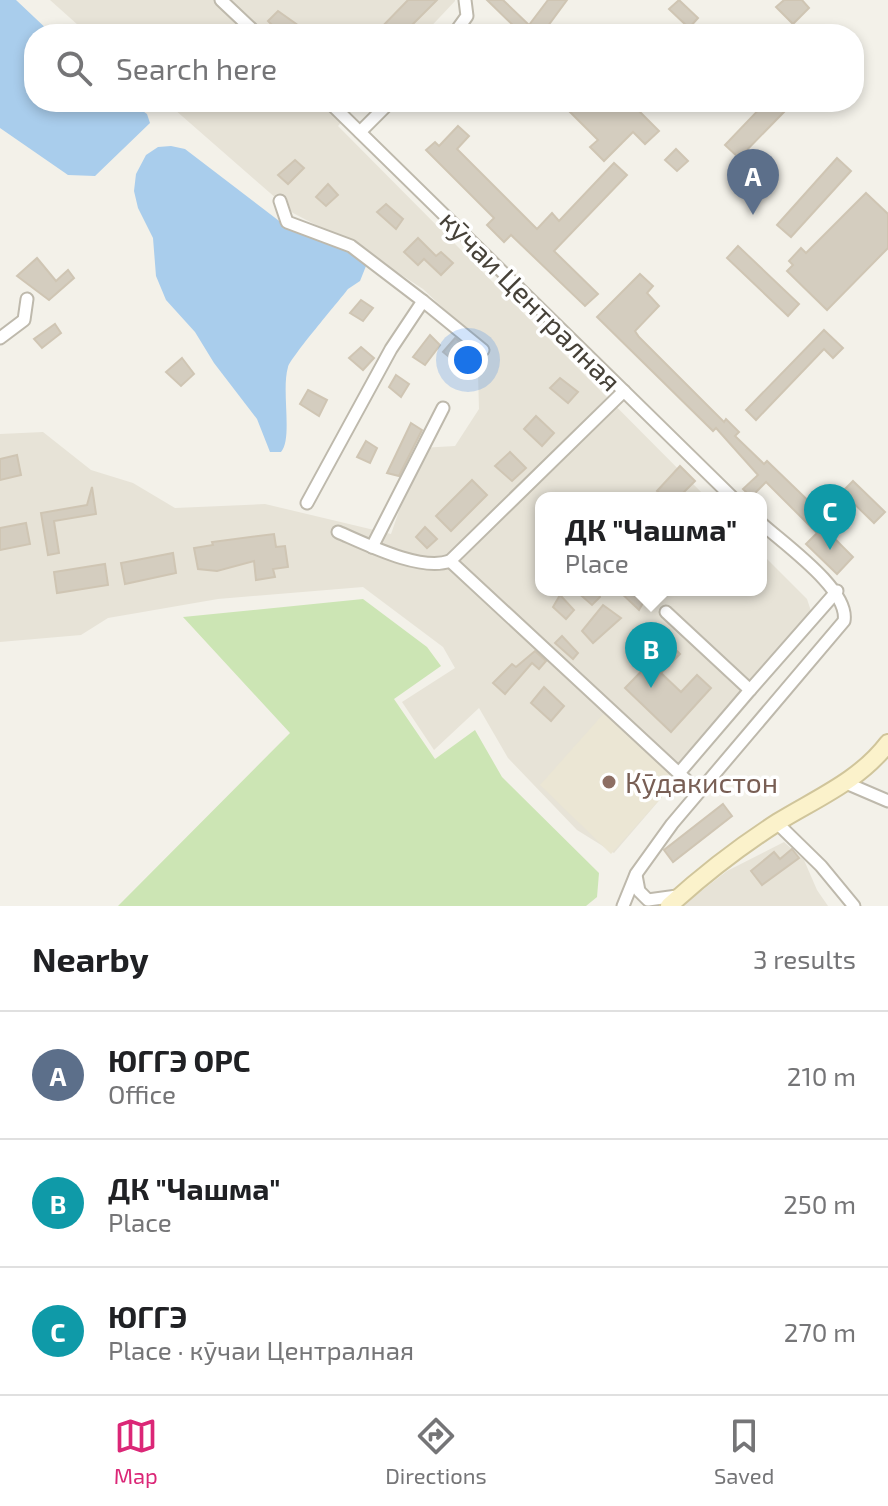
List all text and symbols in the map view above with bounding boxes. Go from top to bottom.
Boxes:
search box [24,24,864,112]
icon: search [52,46,96,90]
text: Search here [116,50,277,86]
pin: A [727,149,779,215]
street label: кӯчаи Централная [433,202,629,398]
your location [448,340,488,380]
pin: C [804,484,856,550]
popup [535,492,767,596]
text: ДК "Чашма" [565,511,737,547]
text: Place [565,547,629,578]
pin: B [625,622,677,688]
place label: Кӯдакистон [625,765,778,799]
marker: Кӯдакистон [600,773,618,791]
text: Nearby [32,938,149,979]
text: 3 results [753,943,856,974]
text: ЮГГЭ ОРС [108,1042,251,1078]
text: A [50,1060,66,1091]
text: 210 m [787,1060,856,1091]
text: Office [108,1078,176,1109]
text: ДК "Чашма" [108,1170,280,1206]
text: B [50,1188,66,1219]
text: 250 m [783,1188,856,1219]
text: Place [108,1206,172,1237]
text: ЮГГЭ [108,1298,187,1334]
text: C [50,1316,66,1347]
text: 270 m [784,1316,856,1347]
text: Place · кӯчаи Централная [108,1334,414,1365]
tab: Map [114,1414,158,1488]
tab: Directions [385,1414,487,1488]
tab: Saved [714,1414,774,1488]

